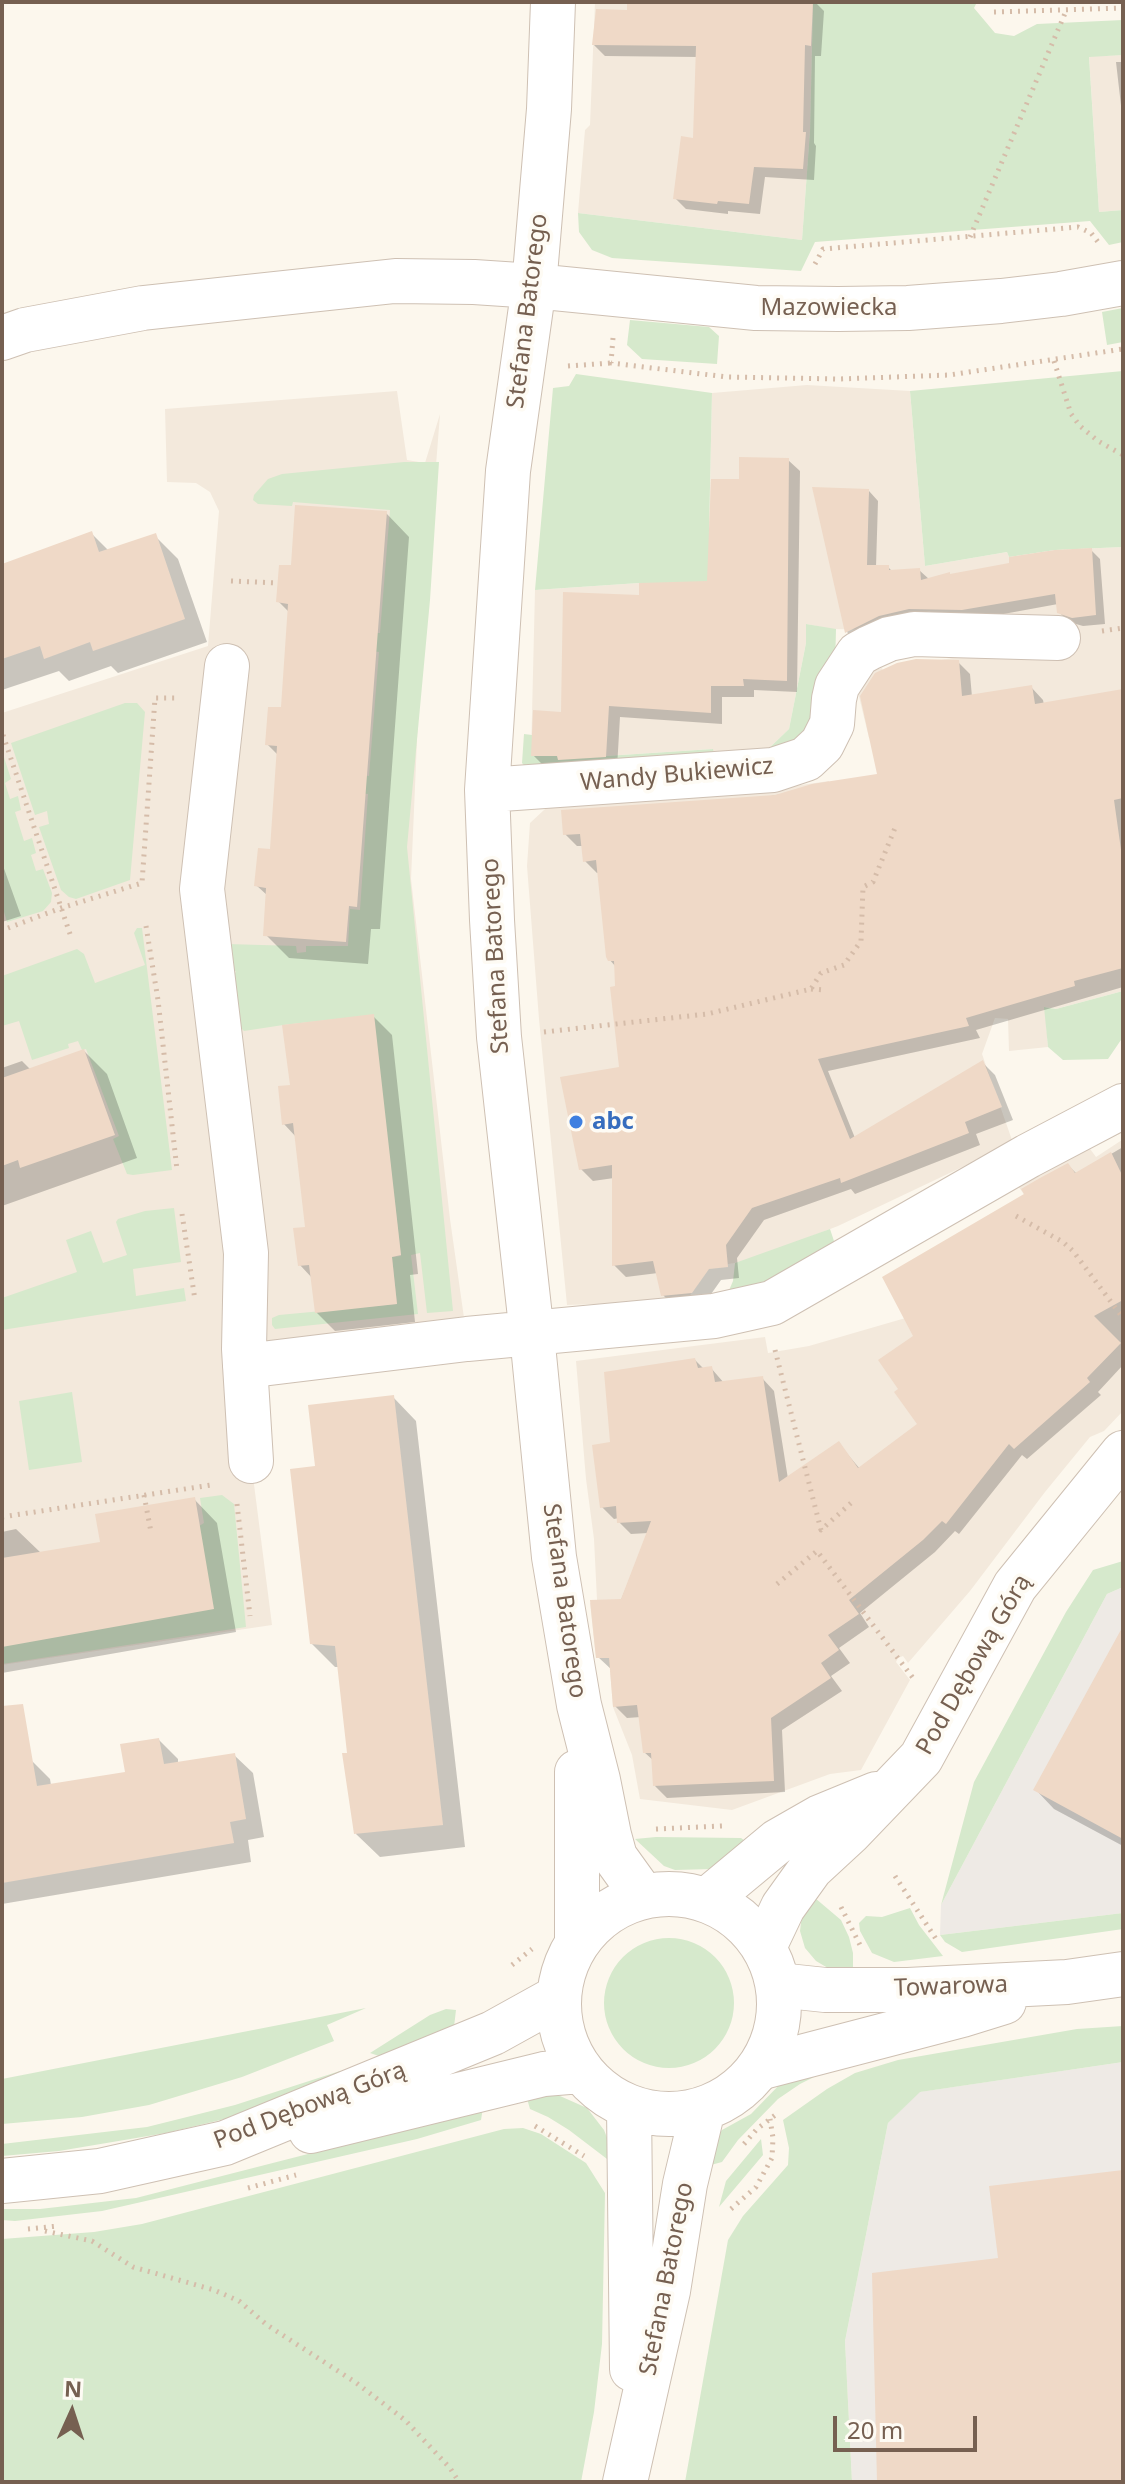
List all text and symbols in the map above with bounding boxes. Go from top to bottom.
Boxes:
street label: Stefana Batorego [502,212,554,410]
street label: Mazowiecka [761,294,897,322]
street label: Wandy Bukiewicz [579,752,775,798]
street label: Stefana Batorego [476,857,516,1055]
place label: abc [592,1108,634,1136]
marker: abc [567,1113,585,1131]
street label: Stefana Batorego [536,1502,592,1700]
street label: Pod Dębową Górą [911,1570,1037,1760]
street label: Towarowa [894,1971,1008,2003]
street label: Pod Dębową Górą [210,2056,410,2156]
street label: Stefana Batorego [634,2180,700,2378]
north arrow [32,2372,112,2452]
text: N [64,2373,83,2403]
scale bar [837,2400,981,2450]
text: 20 m [847,2413,903,2446]

